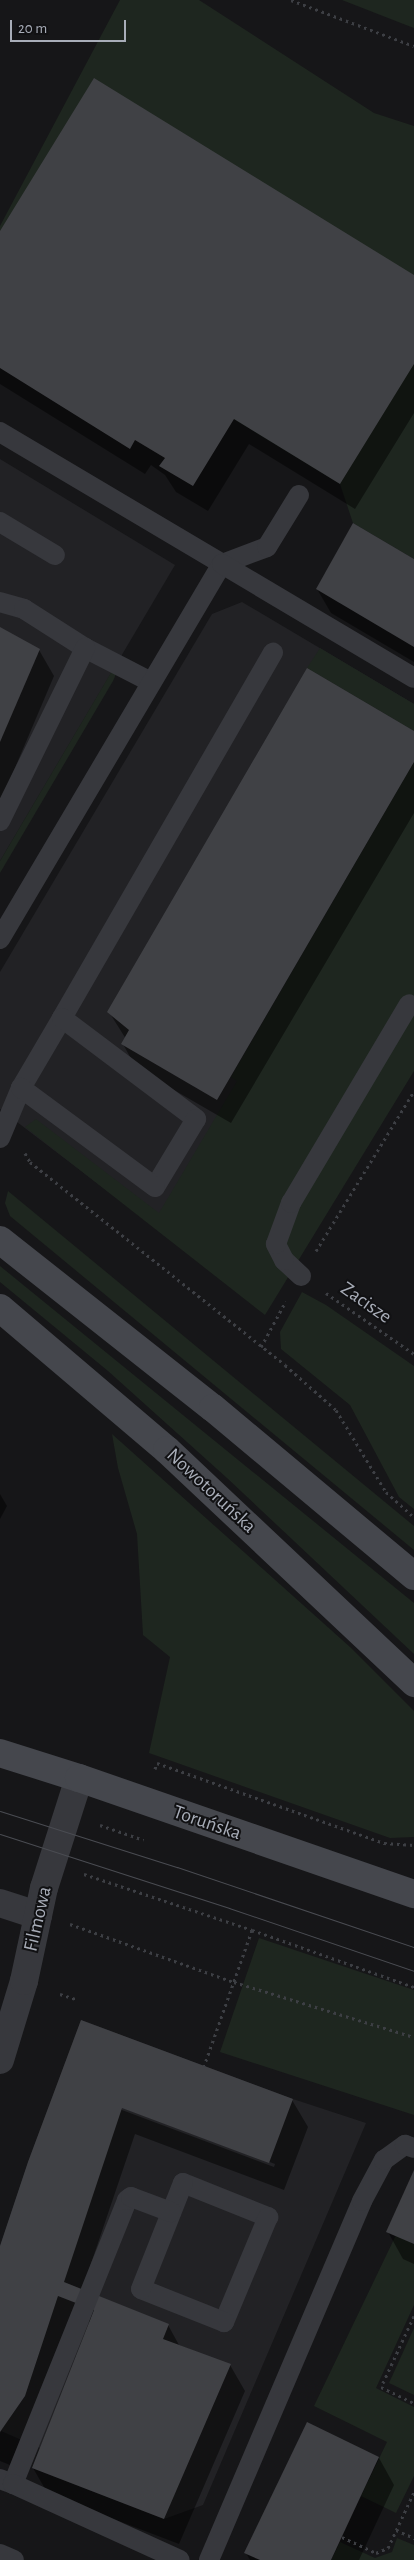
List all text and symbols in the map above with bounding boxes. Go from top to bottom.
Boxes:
scale bar [12,10,129,42]
text: 20 m [18,21,47,36]
street label: Zacisze [336,1277,396,1329]
street label: Nowotoruńska [161,1443,261,1539]
street label: Toruńska [170,1800,244,1846]
street label: Filmowa [19,1884,57,1954]

